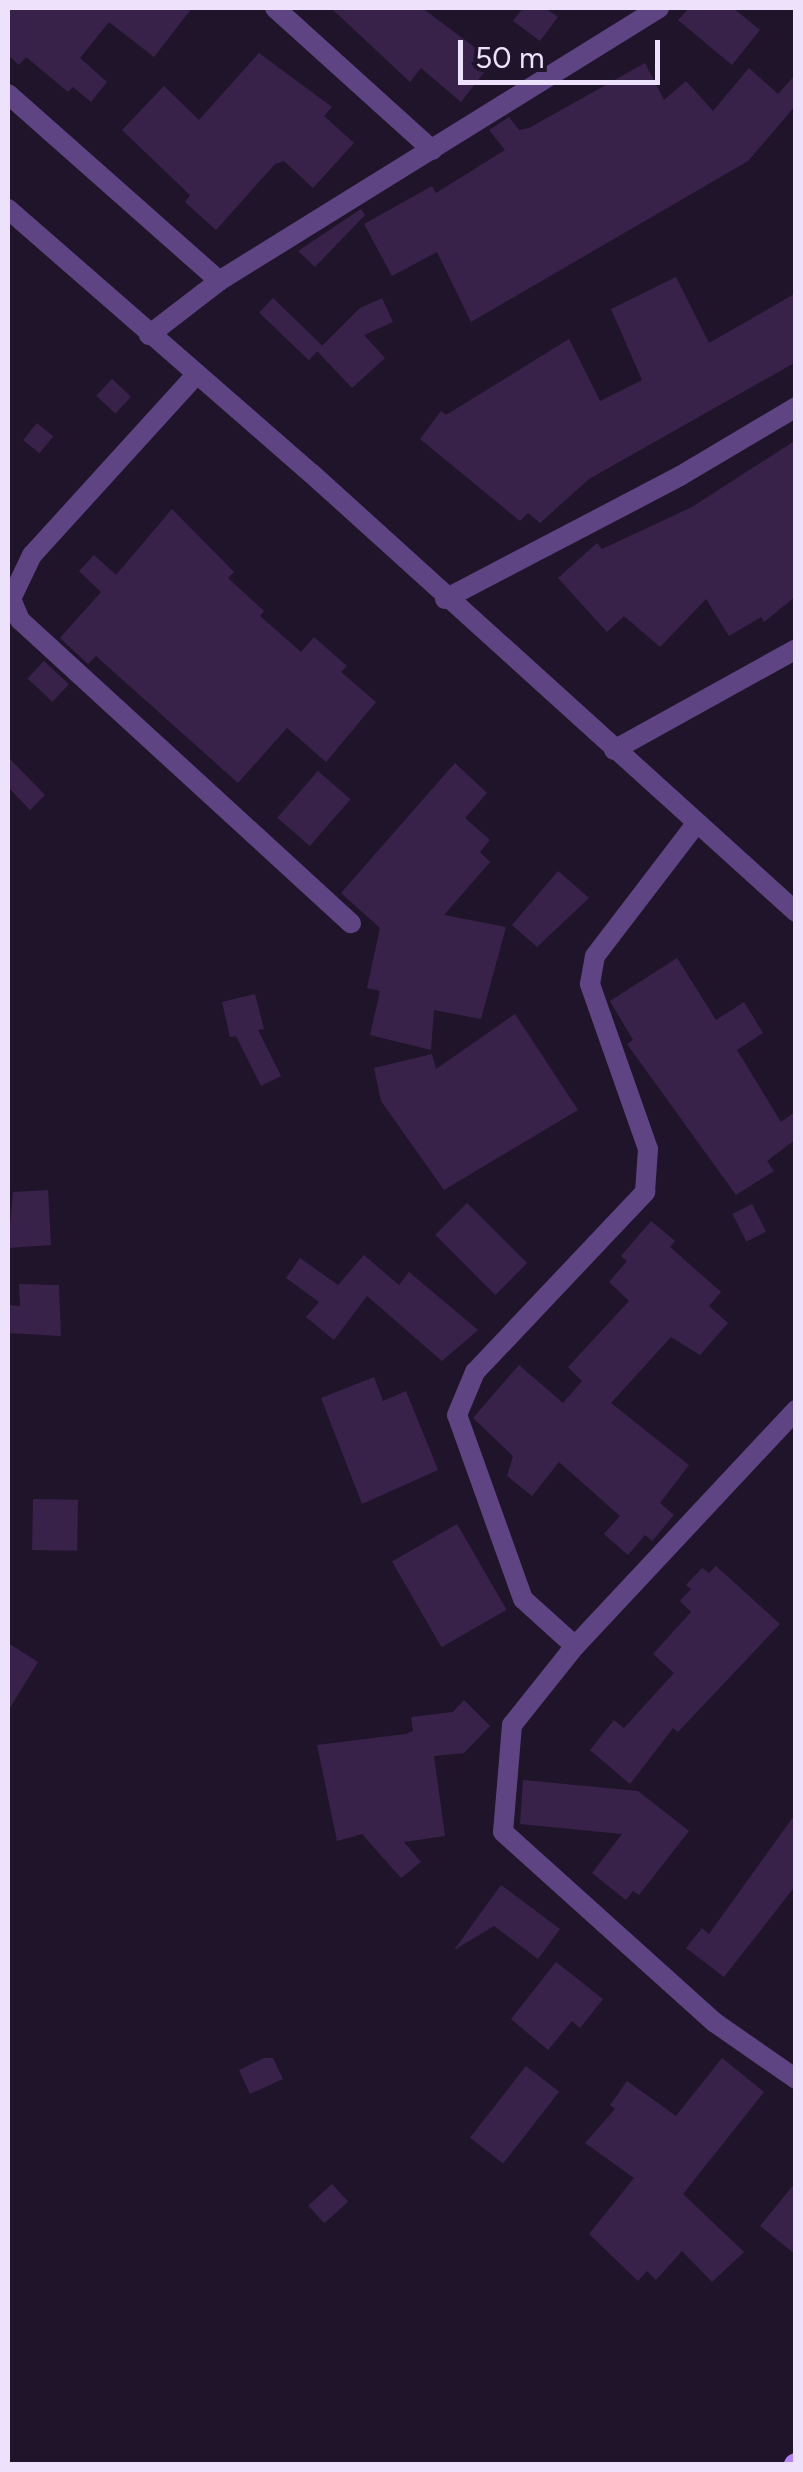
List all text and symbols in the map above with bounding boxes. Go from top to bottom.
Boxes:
scale bar [463,20,666,82]
text: 50 m [475,39,544,76]

